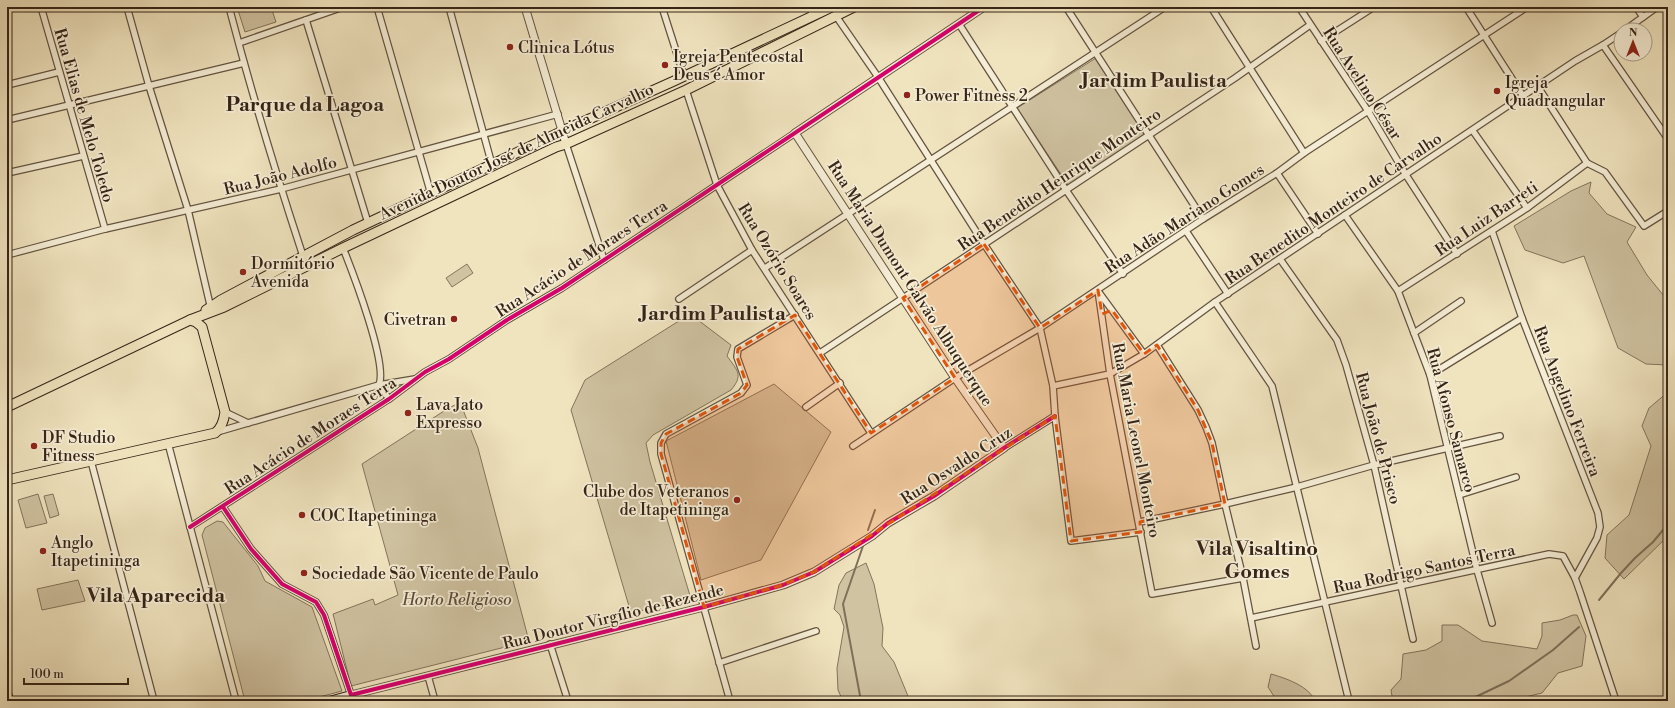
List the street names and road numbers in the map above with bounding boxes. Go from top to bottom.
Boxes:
street label: Rua Avelino César [1318,23,1406,144]
street label: Rua Elias de Melo Toledo [50,26,119,205]
street label: Avenida Doutor José de Almeida Carvalho [375,79,657,225]
street label: Rua Benedito Henrique Monteiro [954,104,1165,256]
street label: Rua Benedito Monteiro de Carvalho [1221,129,1446,289]
street label: Rua João Adolfo [222,152,339,200]
street label: Rua Maria Dumont Galvão Albuquerque [823,157,997,410]
street label: Rua Adão Mariano Gomes [1101,160,1268,278]
street label: Rua Luiz Barreti [1431,177,1542,261]
street label: Rua Acácio de Moraes Terra [492,195,672,322]
street label: Rua Ozório Soares [733,200,821,324]
street label: Rua Angelino Ferreira [1529,323,1605,480]
street label: Rua Maria Leonel Monteiro [1107,341,1165,539]
street label: Rua Afonso Samarco [1422,346,1480,495]
street label: Rua João de Prisco [1351,370,1405,506]
street label: Rua Acácio de Moraes Terra [221,372,401,499]
street label: Rua Osvaldo Cruz [897,422,1016,509]
street label: Rua Rodrigo Santos Terra [1331,540,1518,598]
street label: Rua Doutor Virgílio de Rezende [501,580,726,654]

